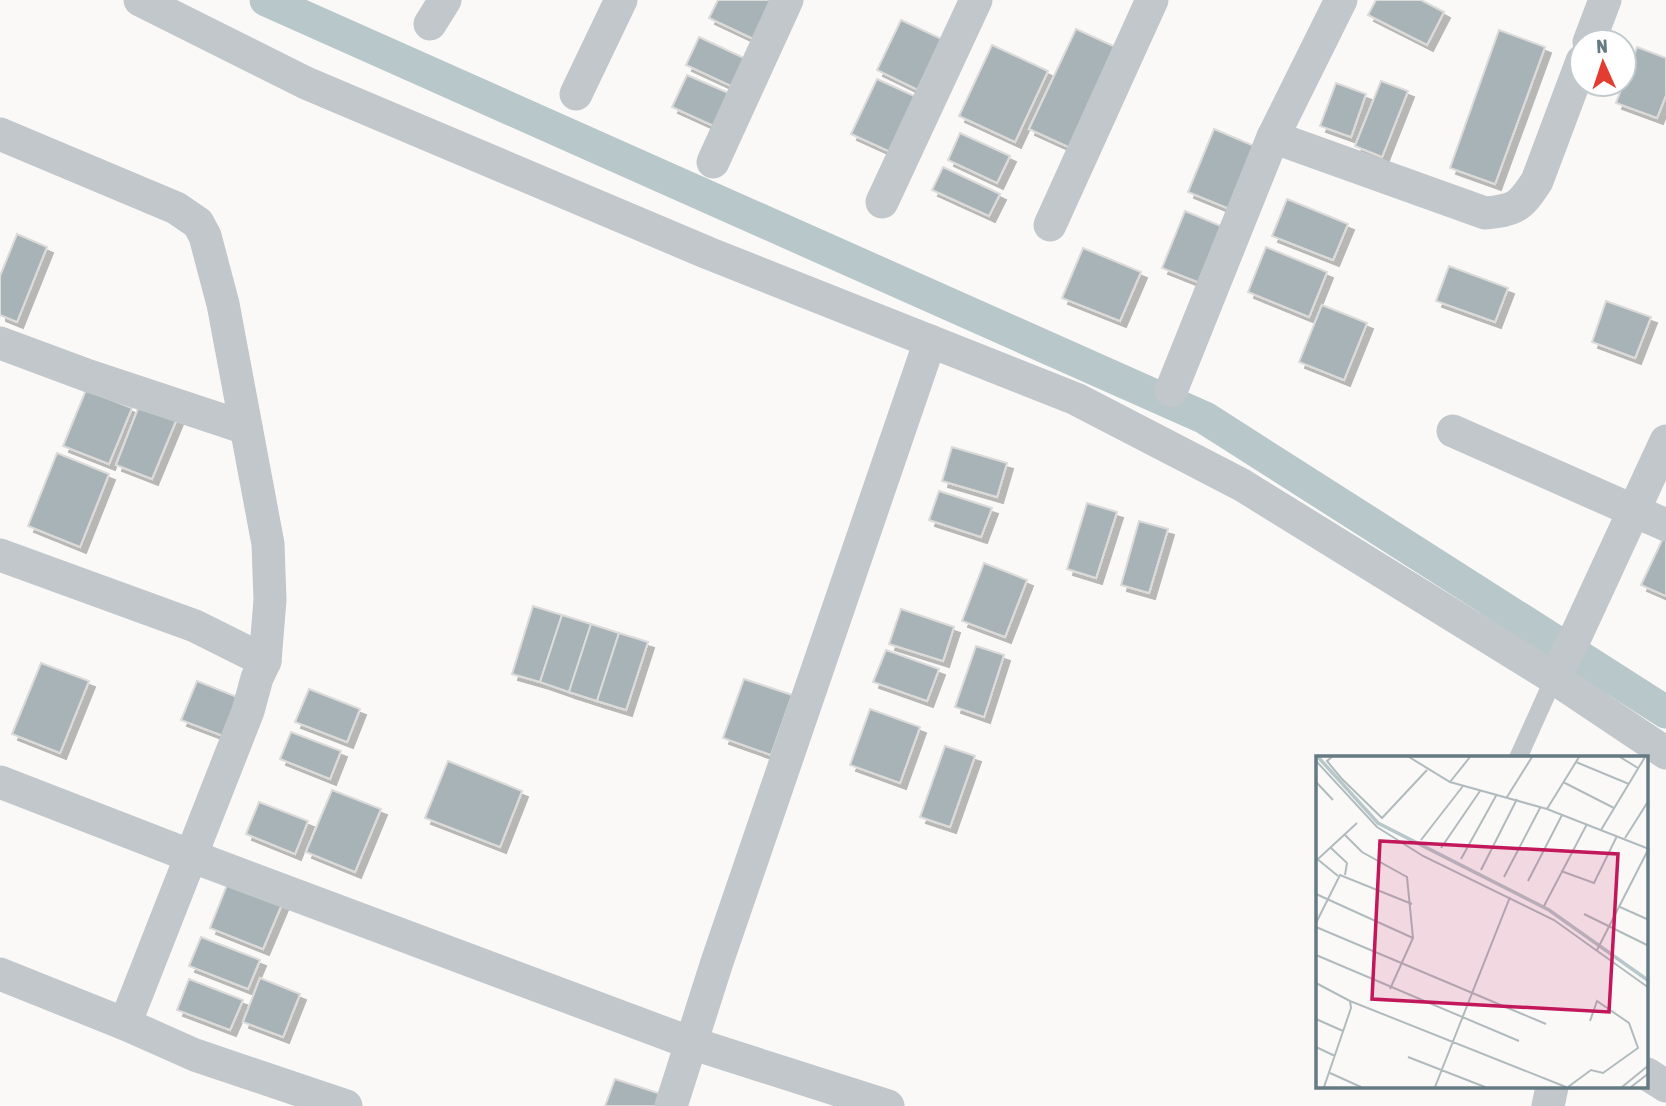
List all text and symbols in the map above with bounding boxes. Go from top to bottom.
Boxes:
north arrow [1568,28,1638,98]
text: N [1596,35,1608,57]
inset map [1316,756,1648,1088]

